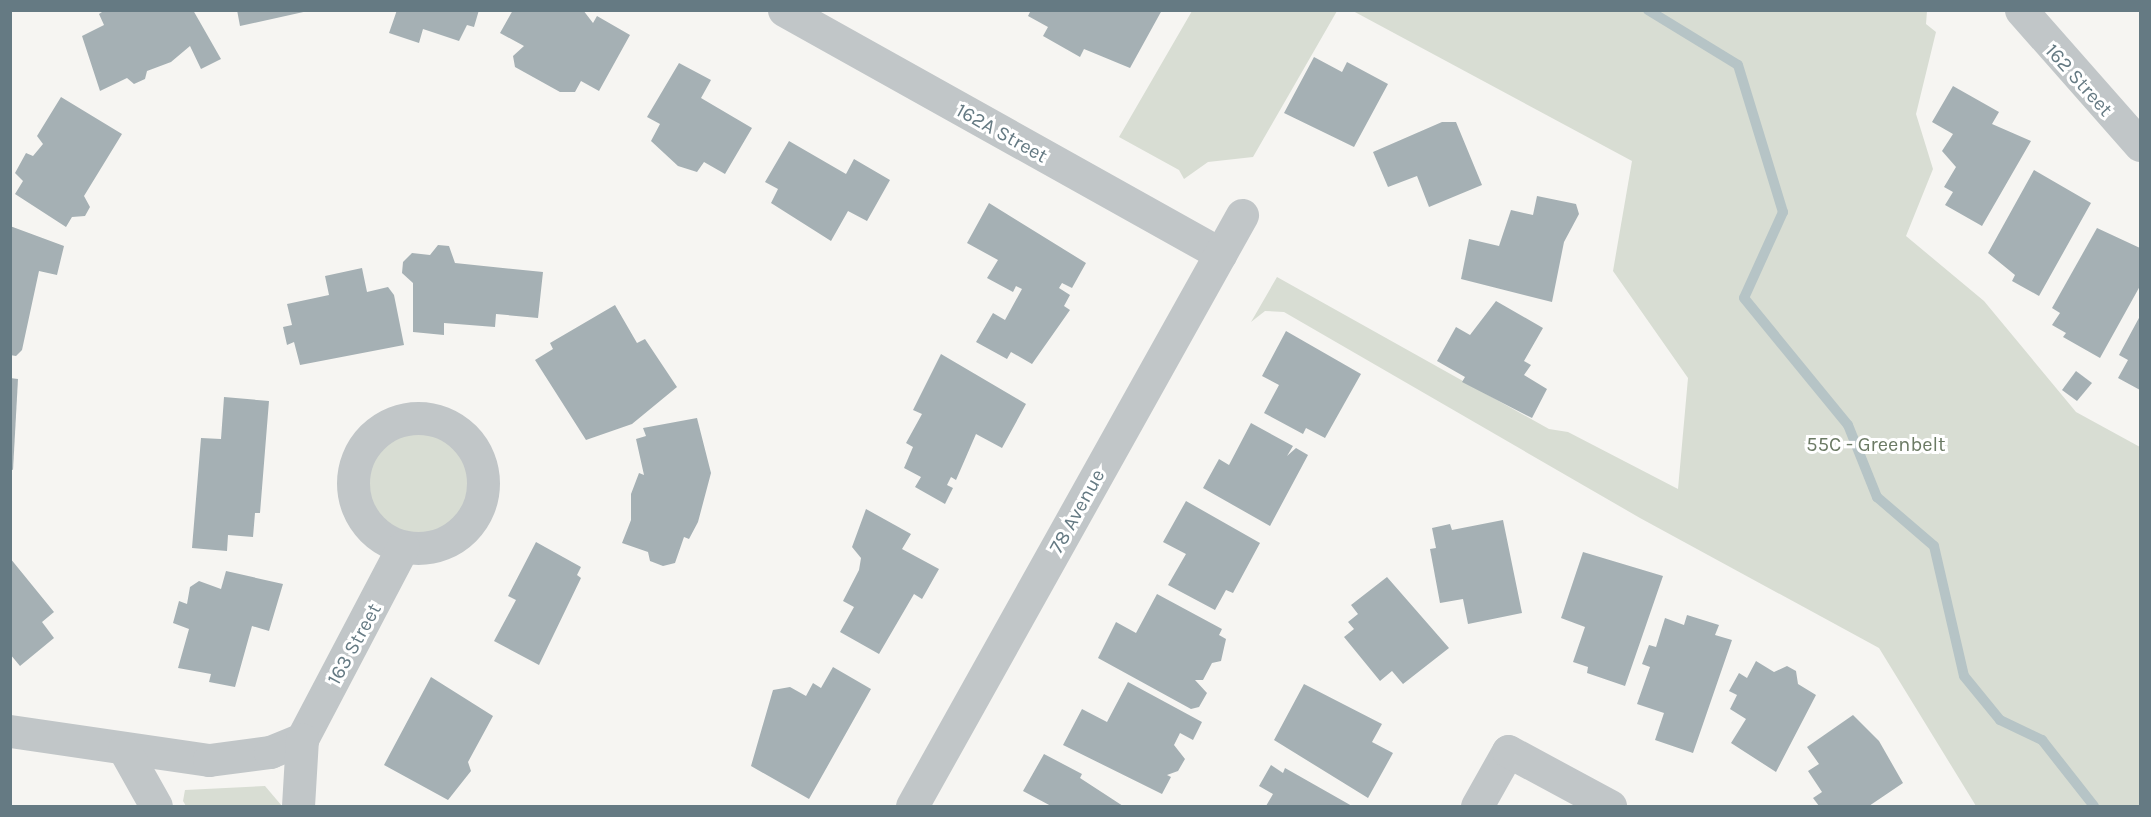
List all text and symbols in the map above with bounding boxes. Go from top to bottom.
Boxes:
street label: 162 Street [2040,39,2118,121]
street label: 162A Street [952,98,1052,168]
park label: 55C - Greenbelt [1806,432,1946,456]
street label: 78 Avenue [1044,465,1110,557]
street label: 163 Street [322,599,386,689]

